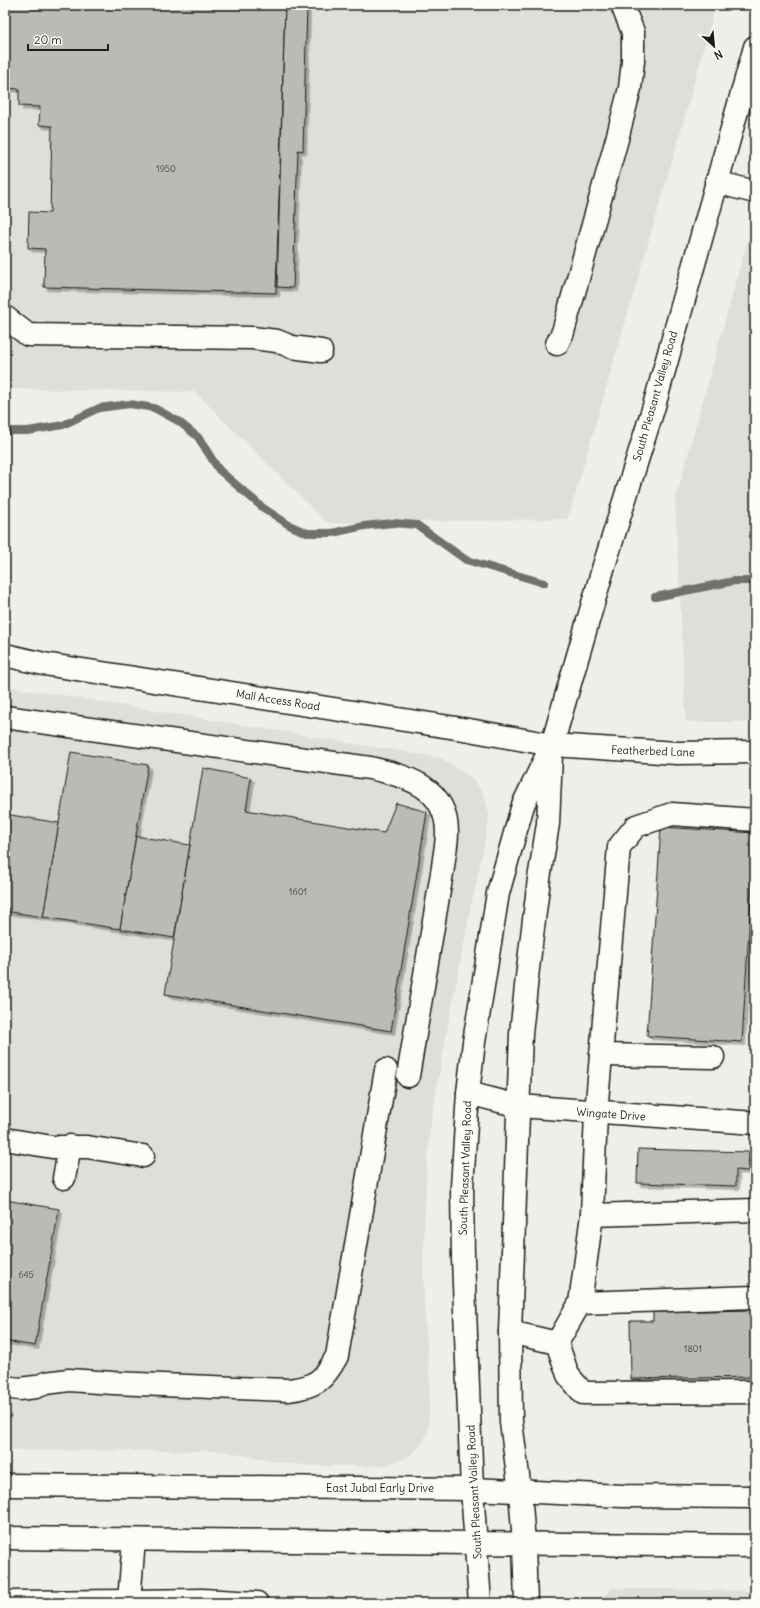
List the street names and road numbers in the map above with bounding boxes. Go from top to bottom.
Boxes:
street label: South Pleasant Valley Road [630,329,680,463]
street label: Mall Access Road [235,686,322,714]
street label: Featherbed Lane [611,743,695,759]
street label: South Pleasant Valley Road [456,1100,474,1236]
street label: Wingate Drive [576,1105,646,1123]
street label: South Pleasant Valley Road [463,1424,485,1560]
street label: East Jubal Early Drive [326,1481,434,1495]

